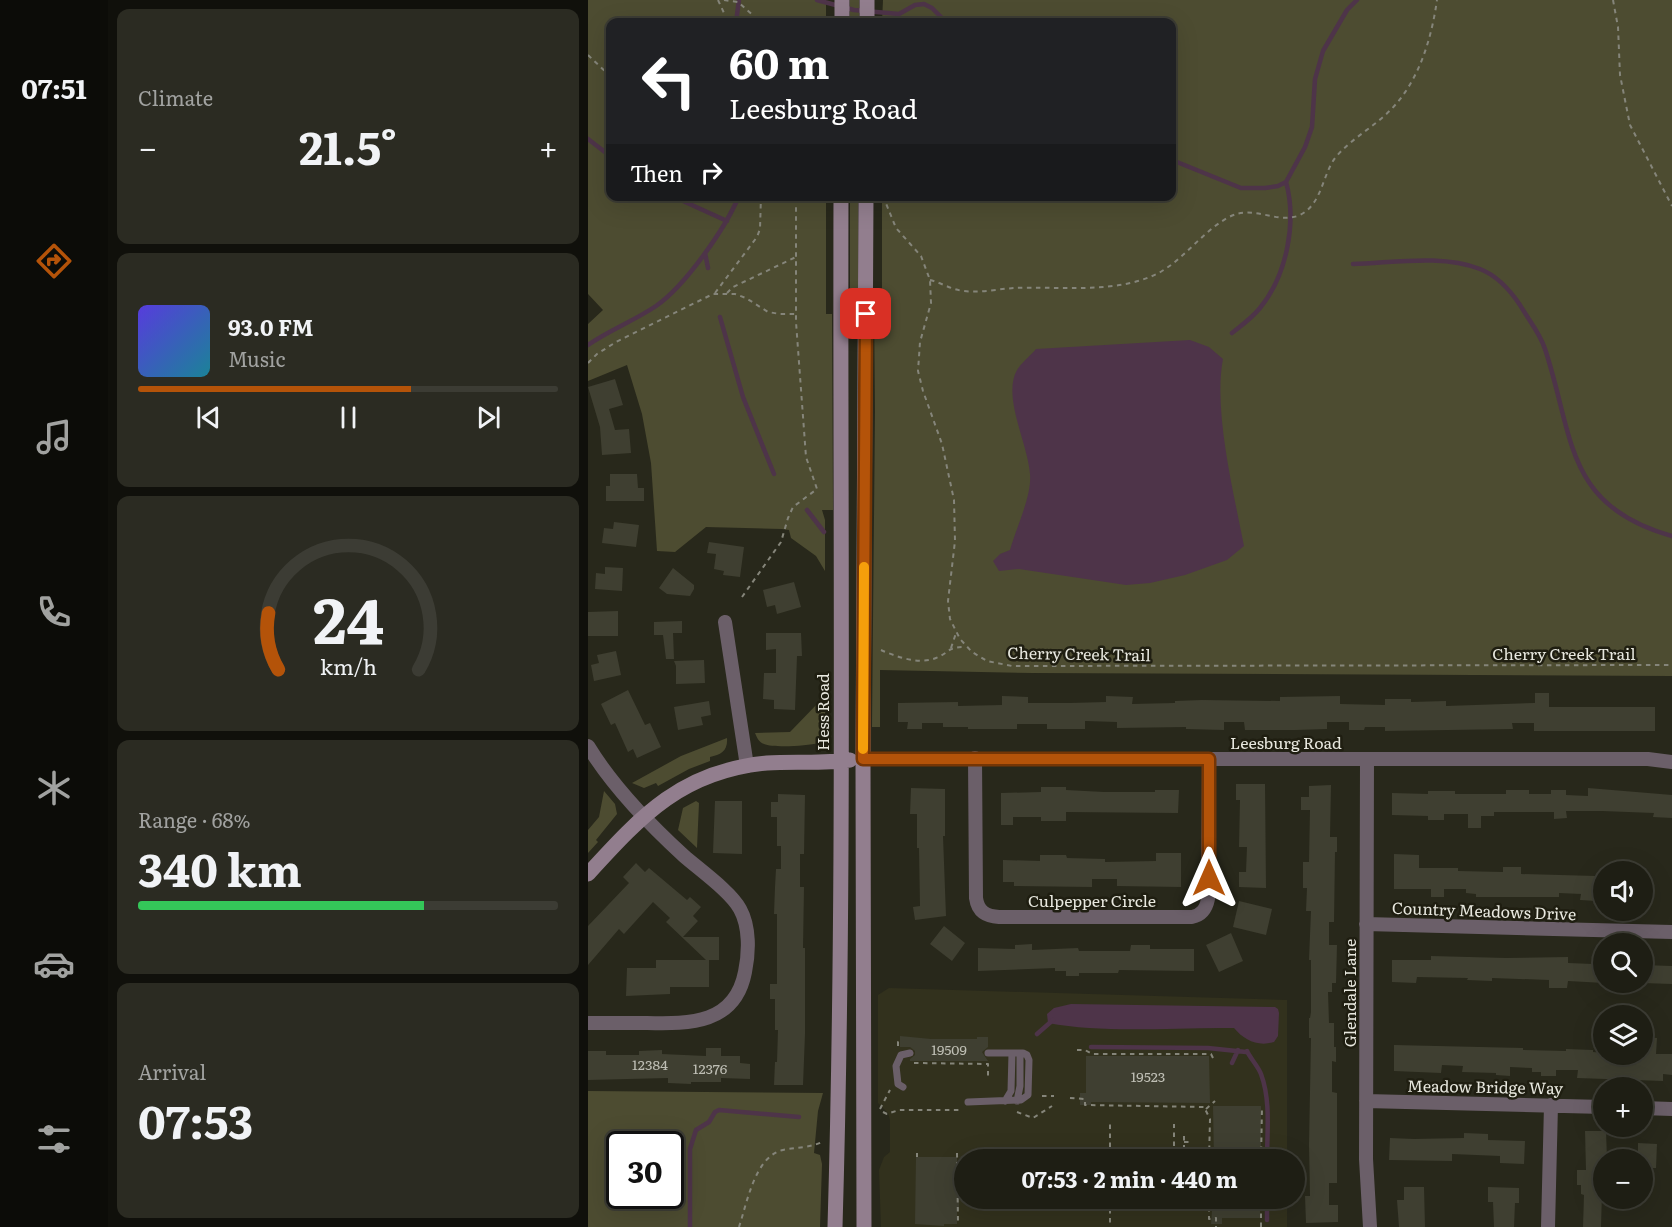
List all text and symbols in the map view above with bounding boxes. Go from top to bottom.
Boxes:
text: 60 m [729,30,830,92]
icon: left [630,42,708,120]
text: 07:51 [21,67,87,107]
text: Climate [138,82,213,112]
text: Leesburg Road [729,87,918,127]
text: 21.5° [299,112,397,179]
text: − [138,121,157,170]
text: + [539,121,558,170]
text: Then [630,156,683,189]
icon: right [695,156,728,189]
icon: directions [33,240,75,282]
pin [840,288,891,339]
icon: arrive [849,297,882,330]
text: 93.0 FM [228,310,314,343]
text: Music [228,343,285,373]
icon: previous [192,401,225,434]
icon: pause [332,401,365,434]
icon: next [472,401,505,434]
icon: music [33,416,75,458]
text: 24 [312,572,384,664]
icon: phone [33,591,75,633]
street label: Cherry Creek Trail [1007,640,1151,666]
street label: Cherry Creek Trail [1492,641,1636,665]
text: km/h [319,651,377,683]
street label: Hess Road [810,673,834,751]
street label: Leesburg Road [1230,730,1342,754]
icon: climate [33,767,75,809]
text: Range · 68% [138,804,251,834]
text: 340 km [138,834,302,901]
position arrow [1177,846,1241,910]
map controls [1593,861,1653,1209]
button: sound [1593,861,1653,921]
street label: Culpepper Circle [1028,888,1156,912]
street label: Country Meadows Drive [1391,895,1577,925]
button: search [1593,933,1653,993]
street label: Glendale Lane [1337,939,1361,1047]
icon: car [33,943,75,985]
button: layers [1593,1005,1653,1065]
house number: 19509 [931,1039,967,1059]
house number: 12384 [632,1054,668,1074]
text: Arrival [138,1056,206,1086]
house number: 12376 [693,1058,728,1078]
house number: 19523 [1131,1066,1165,1086]
street label: Meadow Bridge Way [1407,1073,1564,1099]
button: + [1593,1077,1653,1137]
text: 07:53 [138,1086,253,1153]
icon: filters [33,1118,75,1160]
speed limit sign: 30 [606,1131,684,1209]
button: − [1593,1149,1653,1209]
text: 07:53 · 2 min · 440 m [1021,1162,1238,1195]

